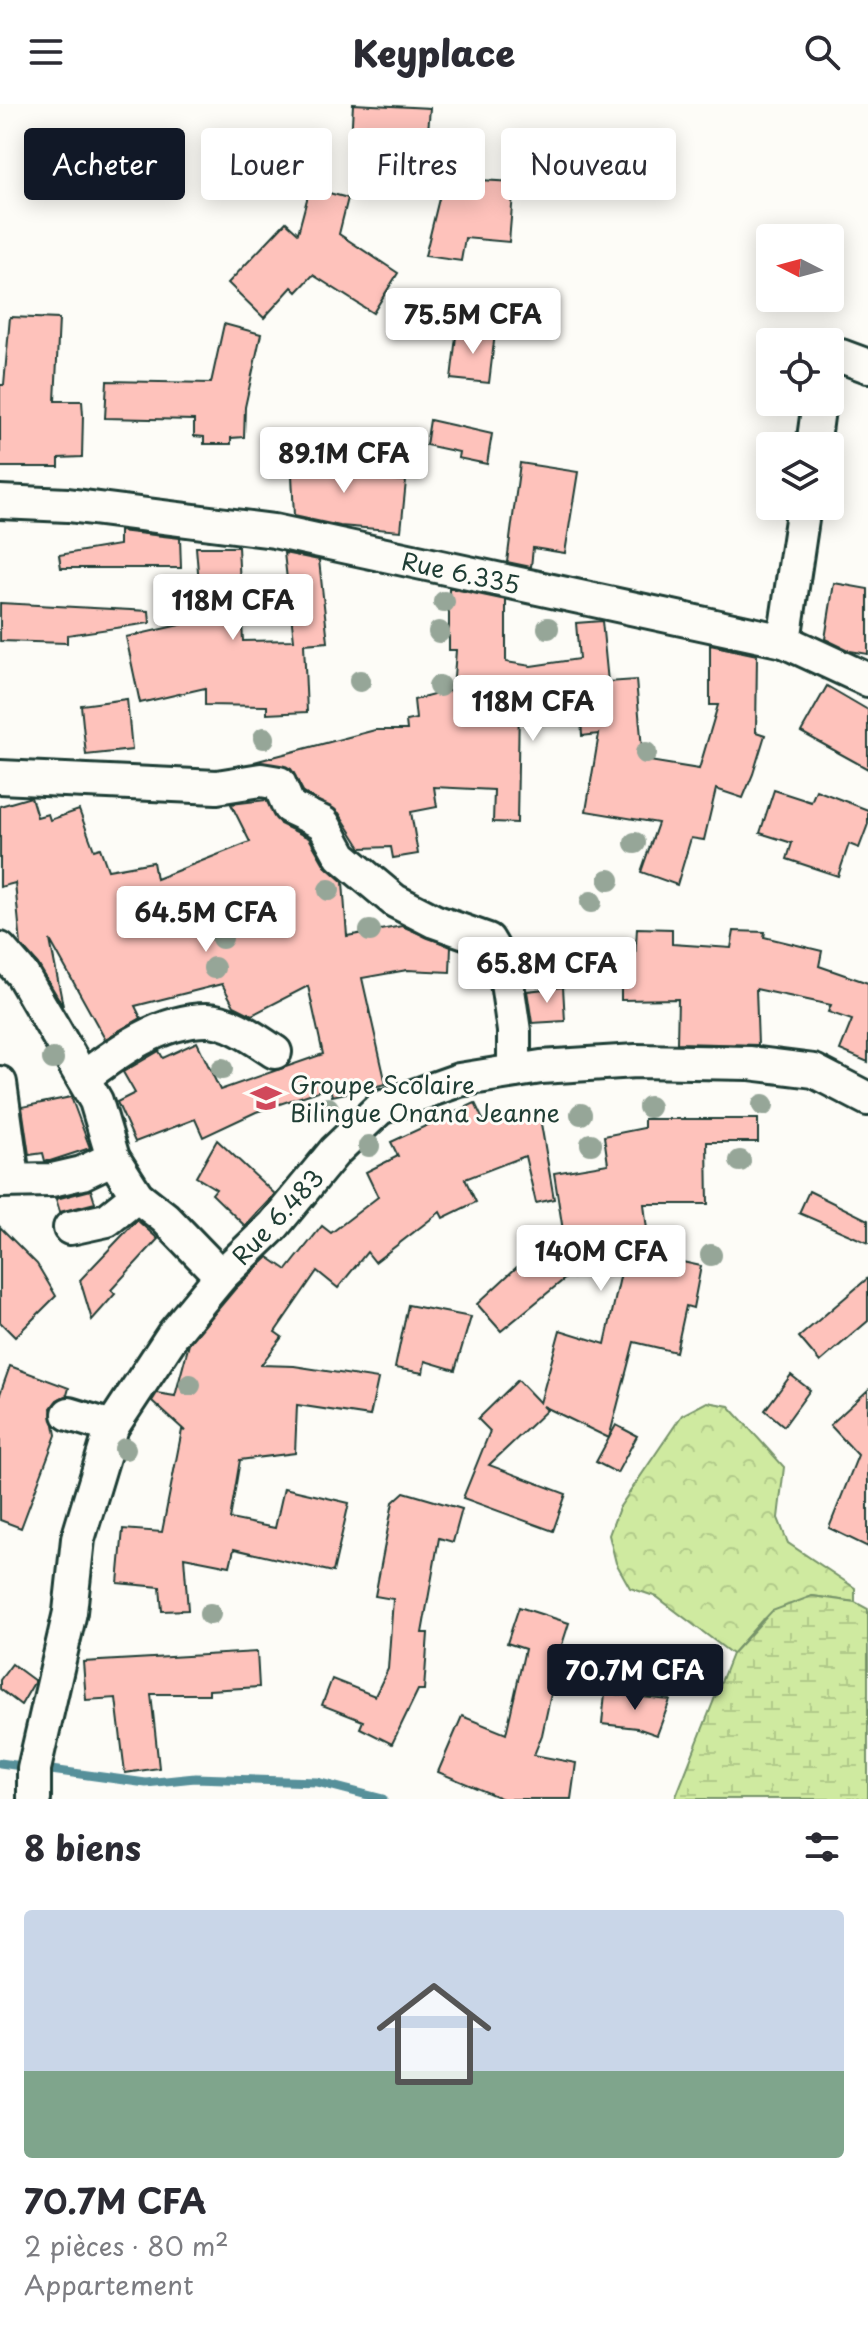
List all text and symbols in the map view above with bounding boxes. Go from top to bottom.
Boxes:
text: Keyplace [353,25,515,79]
icon: menu [24,30,68,74]
icon: search [800,30,844,74]
chip: Acheter [24,128,185,200]
chip: Louer [201,128,332,200]
chip: Filtres [348,128,485,200]
chip: Nouveau [501,128,676,200]
north arrow [756,224,844,312]
map controls [756,224,844,520]
pin: 75.5M CFA [381,288,565,356]
text: 75.5M CFA [404,294,542,333]
button: locate [756,328,844,416]
pin: 89.1M CFA [252,427,436,495]
button: layers [756,432,844,520]
text: 89.1M CFA [278,433,410,472]
street label: Rue 6.335 [399,542,523,602]
pin: 118M CFA [150,574,316,642]
text: 118M CFA [171,580,295,619]
pin: 118M CFA [450,675,616,743]
text: 118M CFA [471,681,595,720]
pin: 64.5M CFA [114,886,298,954]
text: 64.5M CFA [135,892,277,931]
pin: 65.8M CFA [455,937,639,1005]
text: 65.8M CFA [476,943,618,982]
place label: Groupe Scolaire Bilingue Onana Jeanne [290,1066,560,1130]
school or university icon: Groupe Scolaire Bilingue Onana Jeanne [249,1081,283,1115]
street label: Rue 6.483 [223,1160,331,1272]
pin: 140M CFA [518,1225,684,1293]
text: 140M CFA [535,1231,667,1270]
pin: 70.7M CFA [543,1644,727,1712]
text: 70.7M CFA [565,1650,705,1689]
text: 8 biens [24,1821,141,1873]
icon: filters [800,1825,844,1869]
icon: home [362,1962,506,2106]
text: 70.7M CFA [24,2174,207,2226]
text: 2 pièces · 80 m² [24,2226,229,2265]
text: Appartement [24,2265,194,2304]

